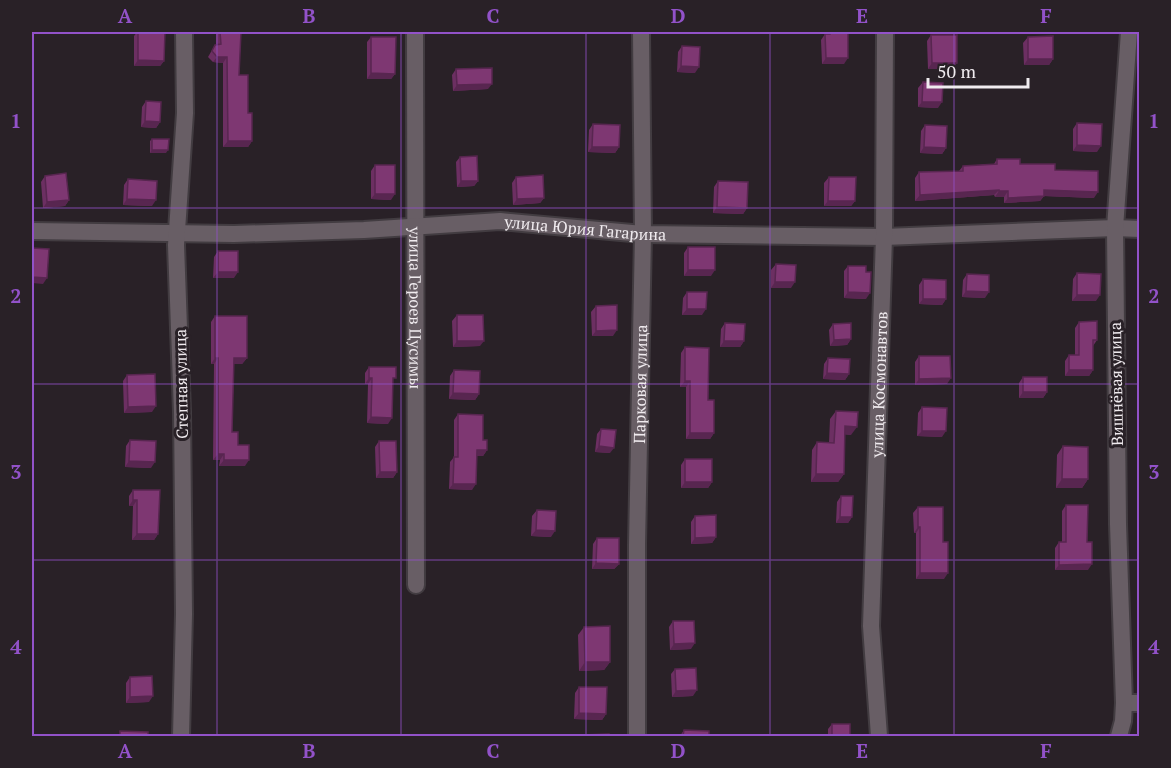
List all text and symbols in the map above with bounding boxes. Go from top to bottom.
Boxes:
text: A [118,2,133,29]
text: B [303,2,316,29]
text: C [486,2,500,29]
text: D [671,2,685,29]
text: E [856,2,868,29]
text: F [1040,2,1052,29]
scale bar [928,51,1028,89]
text: 50 m [937,59,977,83]
text: 1 [10,107,22,134]
text: 1 [1148,107,1160,134]
street label: улица Юрия Гагарина [502,210,666,245]
street label: улица Героев Цусимы [404,226,427,389]
text: 2 [10,282,22,309]
text: 2 [1148,282,1160,309]
street label: улица Космонавтов [866,311,893,459]
street label: Вишнёвая улица [1104,322,1128,446]
street label: Парковая улица [628,324,652,444]
street label: Степная улица [169,329,193,439]
text: 3 [10,458,22,485]
text: 3 [1148,458,1160,485]
text: 4 [10,633,22,660]
text: 4 [1148,633,1160,660]
text: A [118,737,133,764]
text: B [303,737,316,764]
text: C [486,737,500,764]
text: D [671,737,685,764]
text: E [856,737,868,764]
text: F [1040,737,1052,764]

